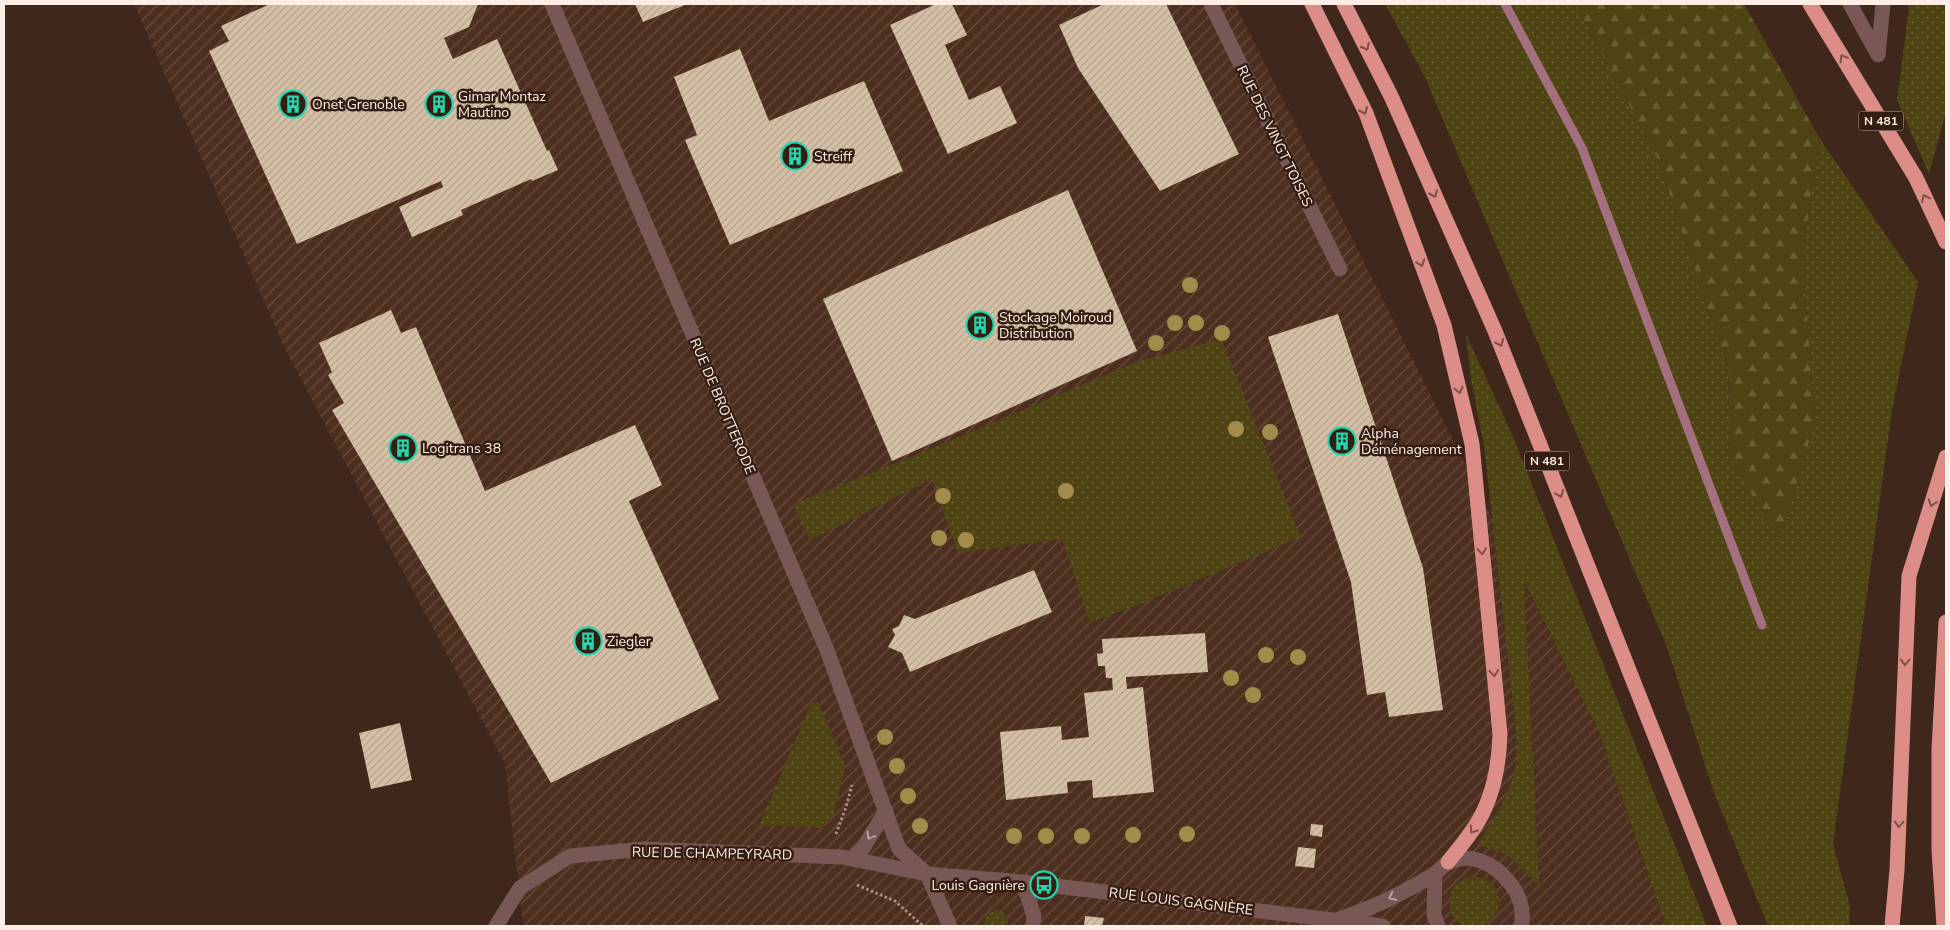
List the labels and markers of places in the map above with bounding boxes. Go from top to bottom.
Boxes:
place label: Gimar Montaz Mautino [458,87,546,122]
building icon: Onet Grenoble [278,89,308,119]
building icon: Gimar Montaz Mautino [424,89,454,119]
place label: Onet Grenoble [312,95,405,114]
building icon: Streiff [780,141,810,171]
place label: Streiff [814,147,853,166]
place label: Stockage Moiroud Distribution [999,308,1112,343]
building icon: Stockage Moiroud Distribution [965,310,995,340]
place label: Alpha Déménagement [1361,424,1462,459]
building icon: Alpha Déménagement [1327,426,1357,456]
building icon: Logitrans 38 [388,433,418,463]
place label: Logitrans 38 [422,439,501,458]
building icon: Ziegler [573,626,603,656]
place label: Ziegler [607,632,651,651]
bus stop icon: Louis Gagnière [1029,870,1059,900]
place label: Louis Gagnière [931,876,1025,895]

